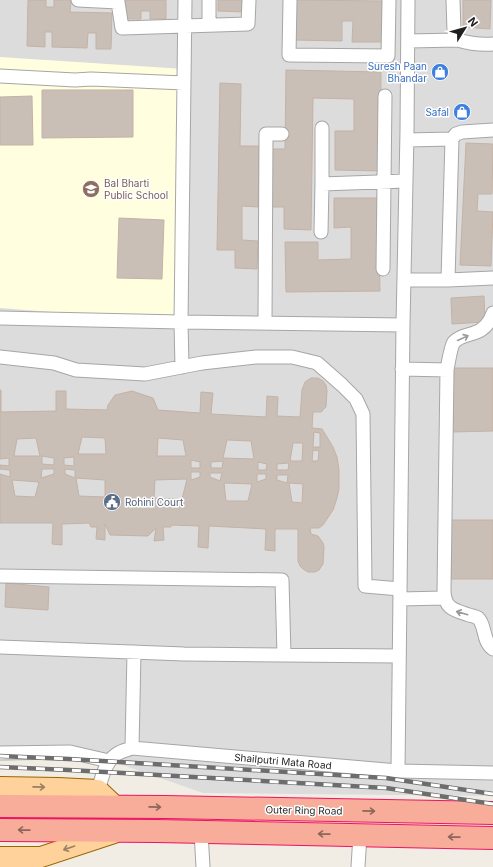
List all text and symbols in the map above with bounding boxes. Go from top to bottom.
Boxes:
north arrow [445,8,485,48]
text: N [465,14,481,30]
place label: Suresh Paan Bhandar [368,60,427,84]
shop icon: Suresh Paan Bhandar [430,62,450,82]
shop icon: Safal [452,102,472,122]
place label: Safal [425,106,449,118]
place label: Bal Bharti Public School [104,177,168,201]
school or university icon: Bal Bharti Public School [81,179,101,199]
one-way arrow [456,333,468,341]
public building icon: Rohini Court [102,492,122,512]
place label: Rohini Court [125,496,184,508]
one-way arrow [456,609,469,616]
street label: Shailputri Mata Road [234,751,332,771]
one-way arrow [32,784,45,791]
one-way arrow [148,803,161,811]
street label: Outer Ring Road [265,803,343,817]
one-way arrow [362,807,375,815]
one-way arrow [18,826,31,834]
one-way arrow [318,831,331,838]
one-way arrow [448,833,461,841]
one-way arrow [63,844,75,852]

